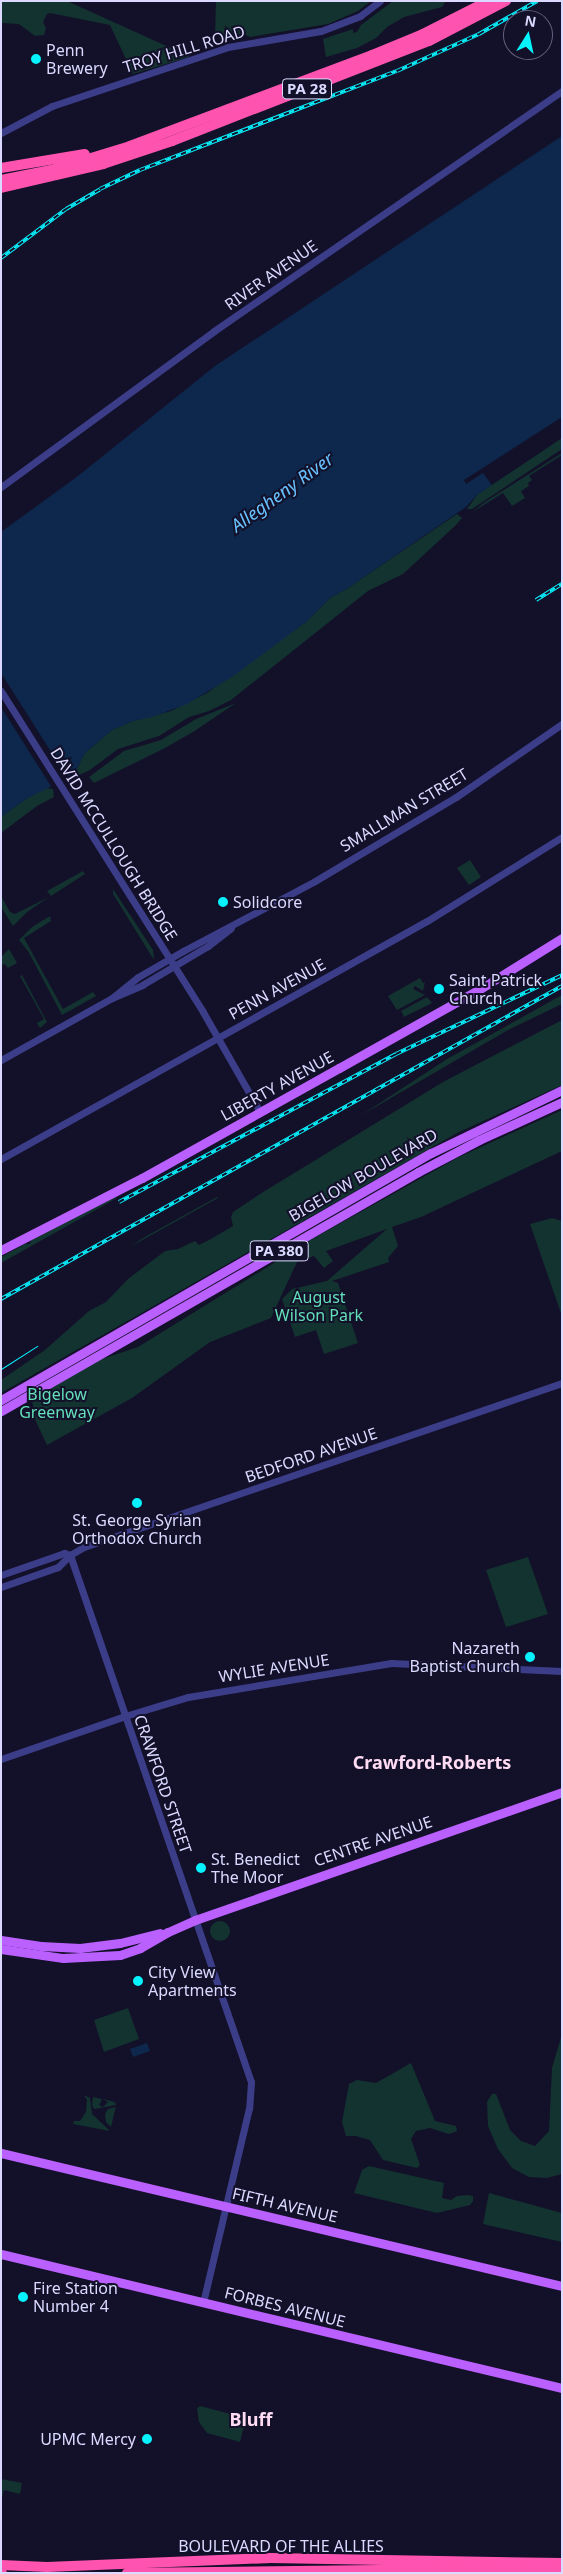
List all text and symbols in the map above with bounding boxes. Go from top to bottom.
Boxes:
north arrow [503,10,553,60]
text: N [523,10,538,31]
street label: TROY HILL ROAD [121,21,247,77]
place label: Penn Brewery [46,40,108,78]
marker: Penn Brewery [30,53,42,65]
road number: PA 28 [281,76,333,102]
street label: RIVER AVENUE [221,236,321,314]
water label: Allegheny River [227,448,337,536]
street label: DAVID MCCULLOUGH BRIDGE [46,744,182,944]
street label: SMALLMAN STREET [337,764,471,856]
place label: Solidcore [233,892,302,912]
marker: Solidcore [217,896,229,908]
street label: PENN AVENUE [225,954,329,1024]
place label: Saint Patrick Church [449,970,542,1008]
marker: Saint Patrick Church [433,983,445,995]
street label: LIBERTY AVENUE [217,1047,337,1125]
street label: BIGELOW BOULEVARD [285,1125,441,1225]
road number: PA 380 [249,1238,309,1264]
park label: August Wilson Park [275,1287,363,1325]
park label: Bigelow Greenway [19,1384,95,1422]
street label: BEDFORD AVENUE [242,1423,380,1487]
marker: St. George Syrian Orthodox Church [131,1497,143,1509]
place label: St. George Syrian Orthodox Church [72,1510,202,1548]
place label: Nazareth Baptist Church [410,1638,520,1676]
street label: WYLIE AVENUE [217,1650,331,1686]
marker: Nazareth Baptist Church [524,1651,536,1663]
street label: CRAWFORD STREET [130,1712,196,1856]
district label: Crawford-Roberts [353,1751,511,1773]
street label: CENTRE AVENUE [311,1812,435,1870]
place label: St. Benedict The Moor [211,1849,300,1887]
marker: St. Benedict The Moor [195,1862,207,1874]
place label: City View Apartments [148,1962,237,2000]
marker: City View Apartments [132,1975,144,1987]
street label: FIFTH AVENUE [230,2184,340,2226]
place label: Fire Station Number 4 [33,2278,118,2316]
street label: FORBES AVENUE [223,2283,347,2331]
marker: Fire Station Number 4 [17,2291,29,2303]
district label: Bluff [230,2408,272,2430]
place label: UPMC Mercy [40,2429,136,2449]
marker: UPMC Mercy [140,2432,154,2446]
street label: BOULEVARD OF THE ALLIES [178,2536,384,2556]

